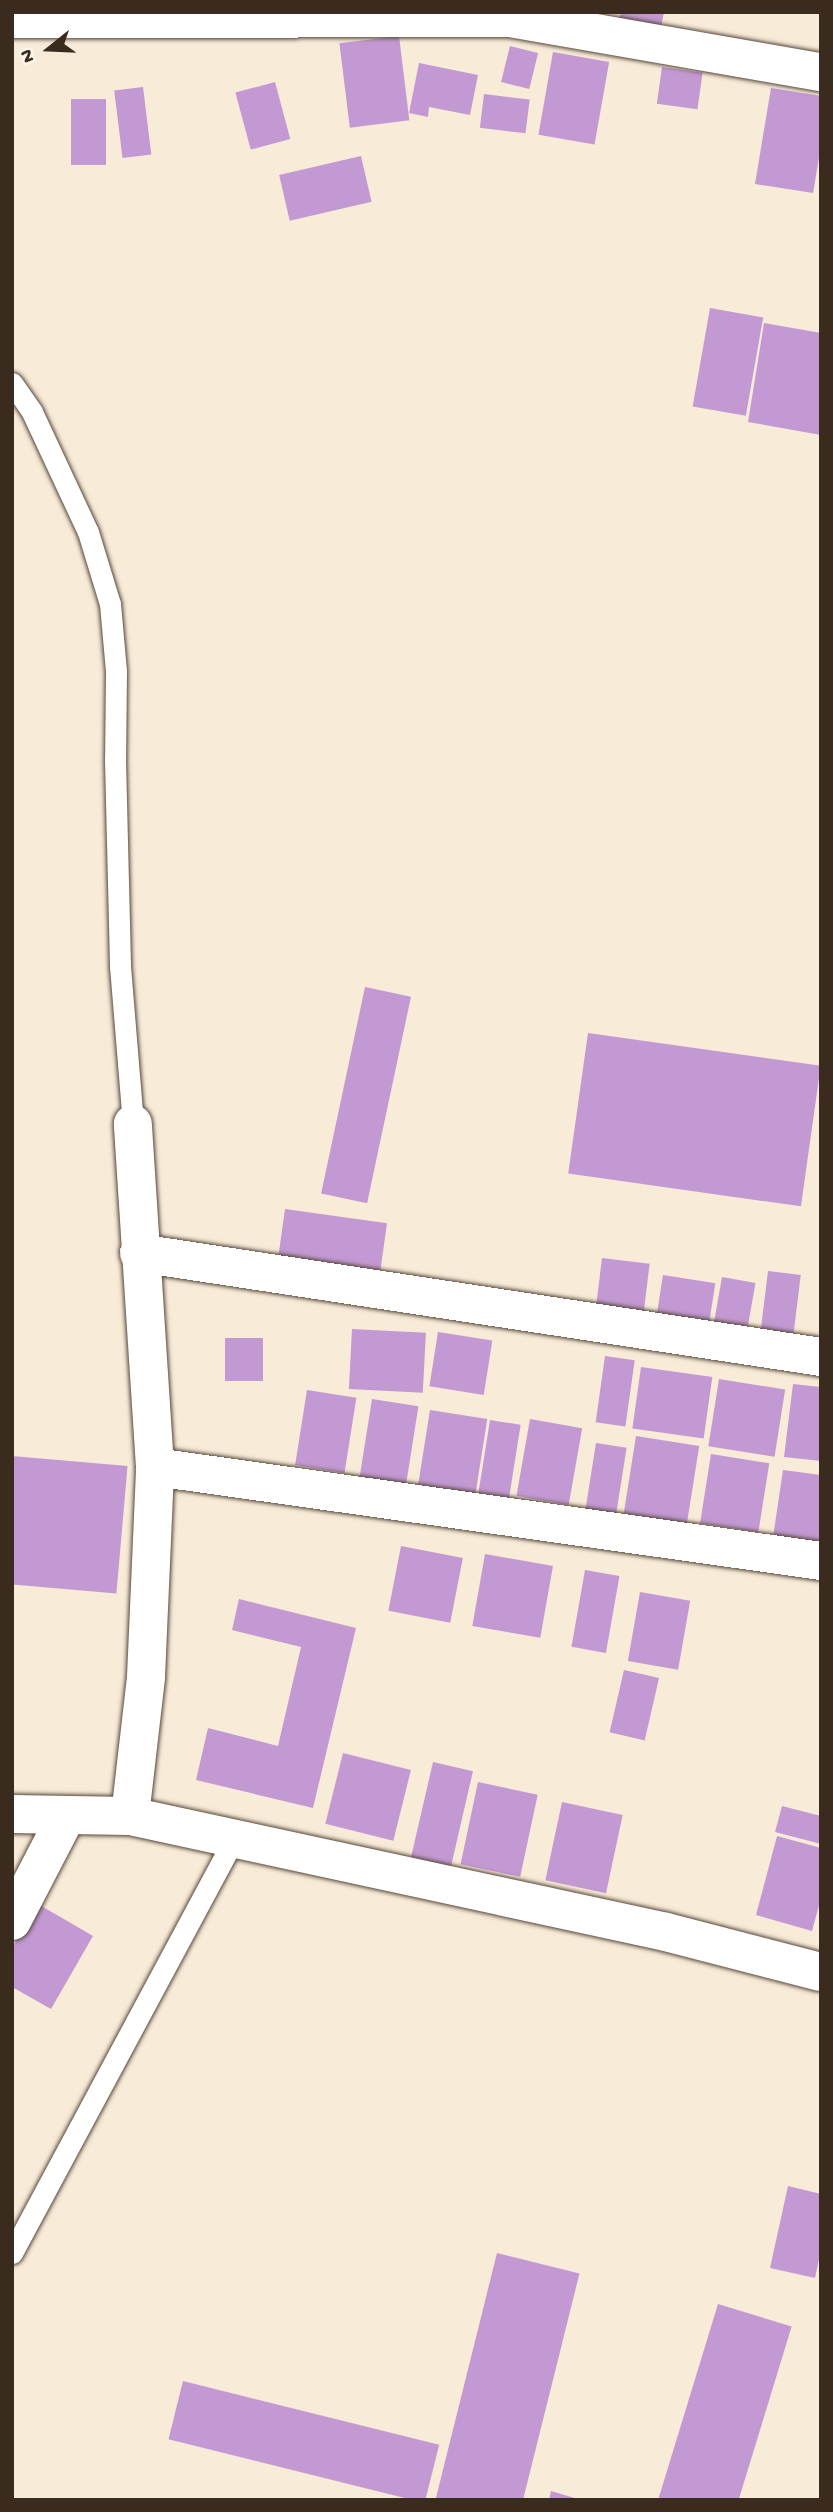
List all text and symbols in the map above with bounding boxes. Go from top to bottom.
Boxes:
north arrow [14,14,84,84]
text: N [16,46,41,65]

